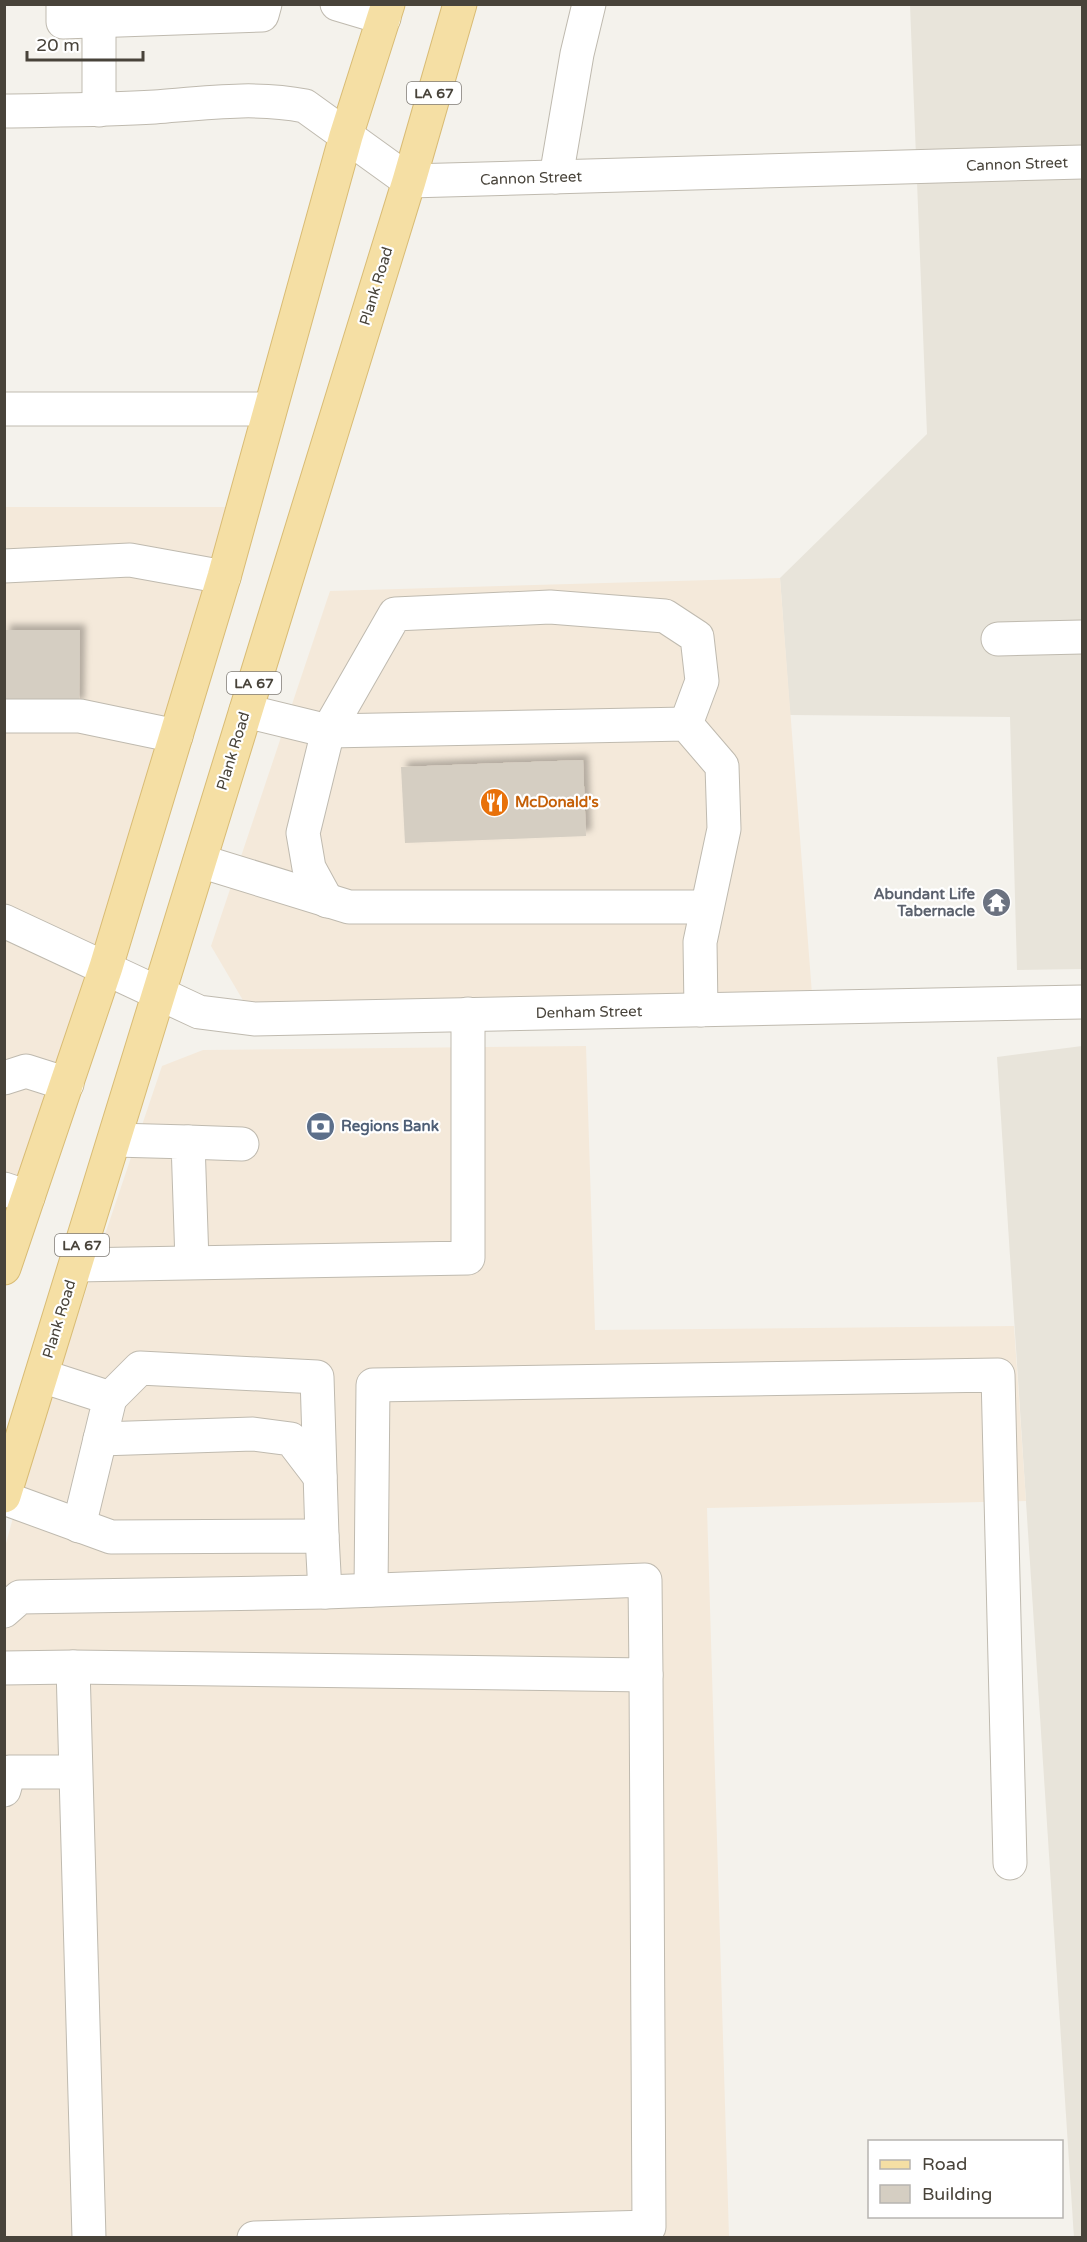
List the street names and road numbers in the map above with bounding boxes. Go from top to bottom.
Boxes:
road number: LA 67 [407,82,461,104]
street label: Cannon Street [966,153,1069,175]
street label: Cannon Street [480,167,583,189]
street label: Plank Road [356,245,396,327]
road number: LA 67 [227,672,281,694]
street label: Plank Road [213,710,253,792]
street label: Denham Street [535,1002,643,1022]
road number: LA 67 [55,1234,109,1256]
street label: Plank Road [39,1278,79,1360]

